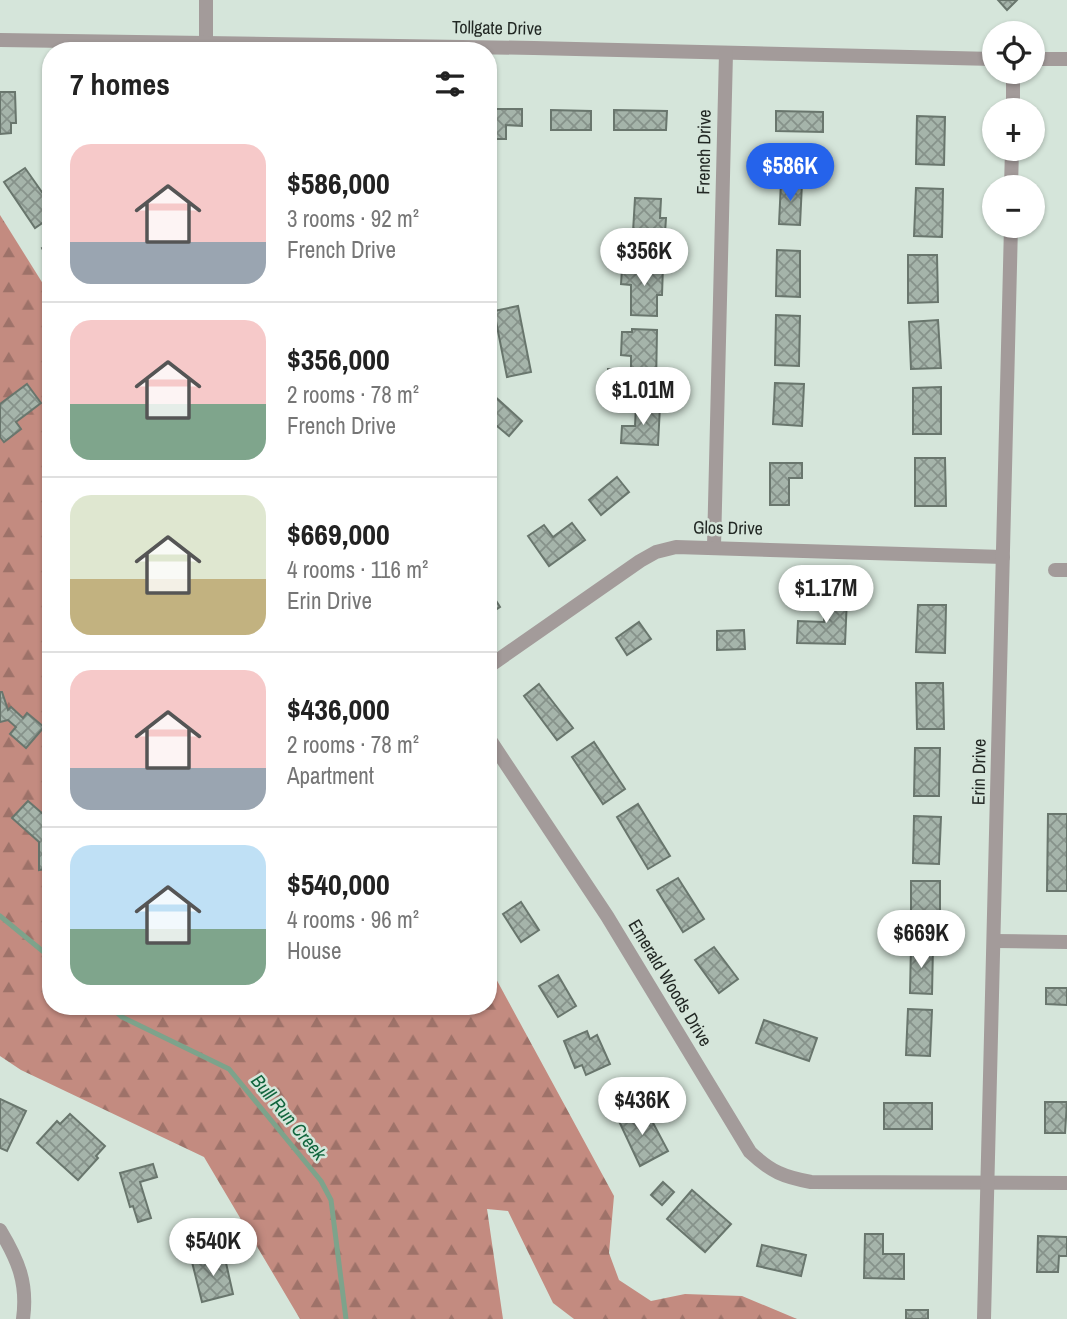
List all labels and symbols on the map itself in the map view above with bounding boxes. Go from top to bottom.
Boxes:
street label: Tollgate Drive [452,14,542,41]
street label: French Drive [690,109,717,195]
pin: $586K [741,144,839,203]
pin: $356K [595,229,693,288]
pin: $1.01M [586,368,700,427]
street label: Glos Drive [693,514,763,541]
pin: $1.17M [769,566,883,625]
street label: Erin Drive [965,739,992,805]
pin: $669K [872,911,970,970]
street label: Emerald Woods Drive [623,915,718,1051]
water label: Bull Run Creek [245,1069,333,1166]
pin: $436K [593,1078,691,1137]
pin: $540K [164,1218,262,1278]

